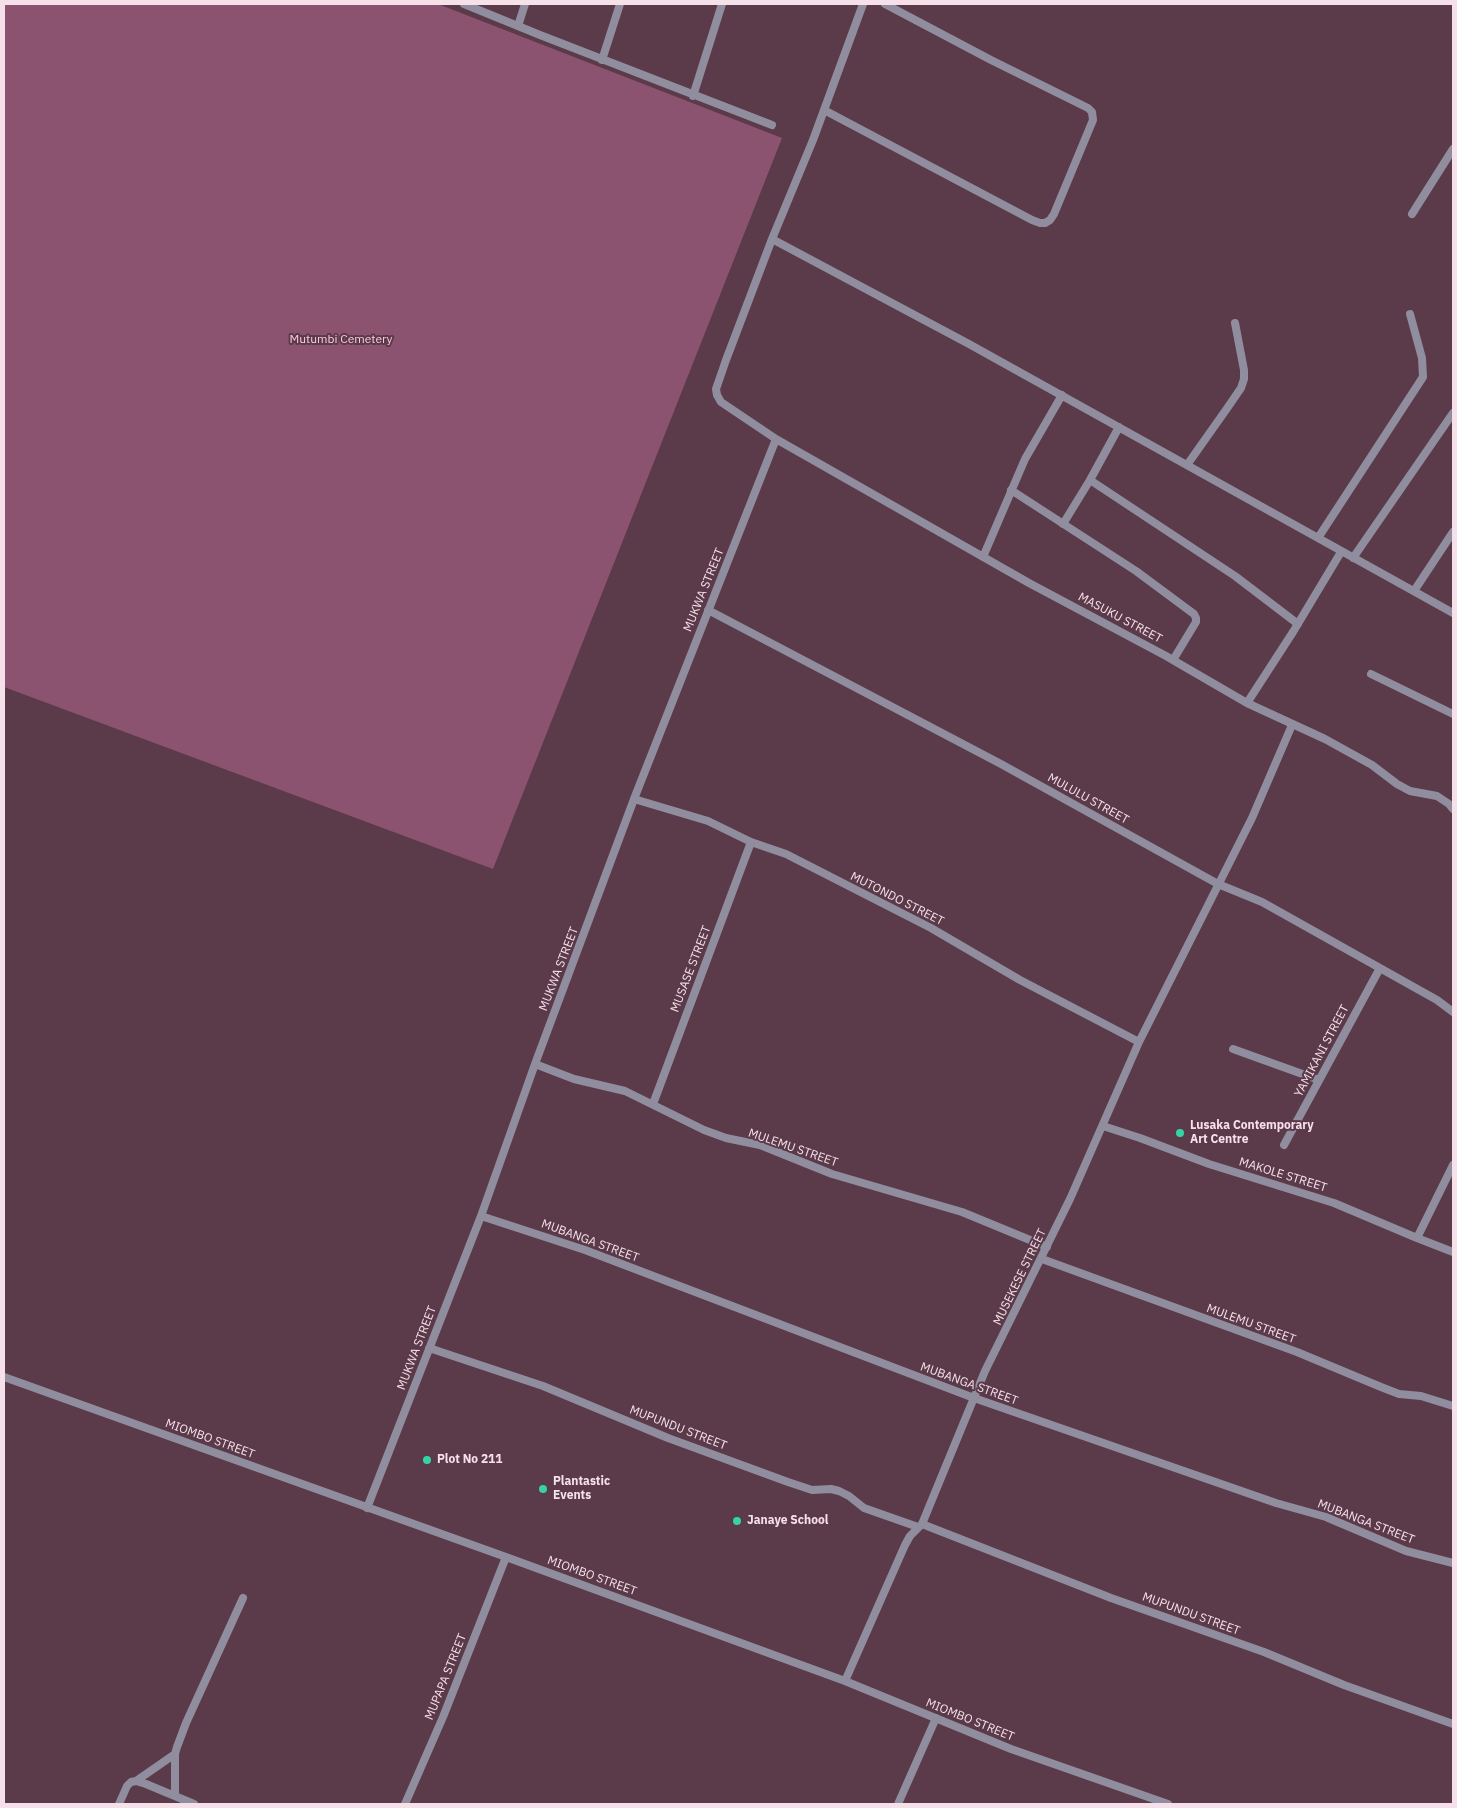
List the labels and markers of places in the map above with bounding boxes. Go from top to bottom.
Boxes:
place label: Lusaka Contemporary Art Centre [1190,1119,1314,1147]
marker: Lusaka Contemporary Art Centre [1174,1127,1186,1139]
place label: Plot No 211 [437,1453,503,1467]
marker: Plot No 211 [421,1454,433,1466]
place label: Plantastic Events [553,1475,610,1503]
marker: Plantastic Events [537,1483,549,1495]
place label: Janaye School [747,1514,828,1528]
marker: Janaye School [731,1515,743,1527]

